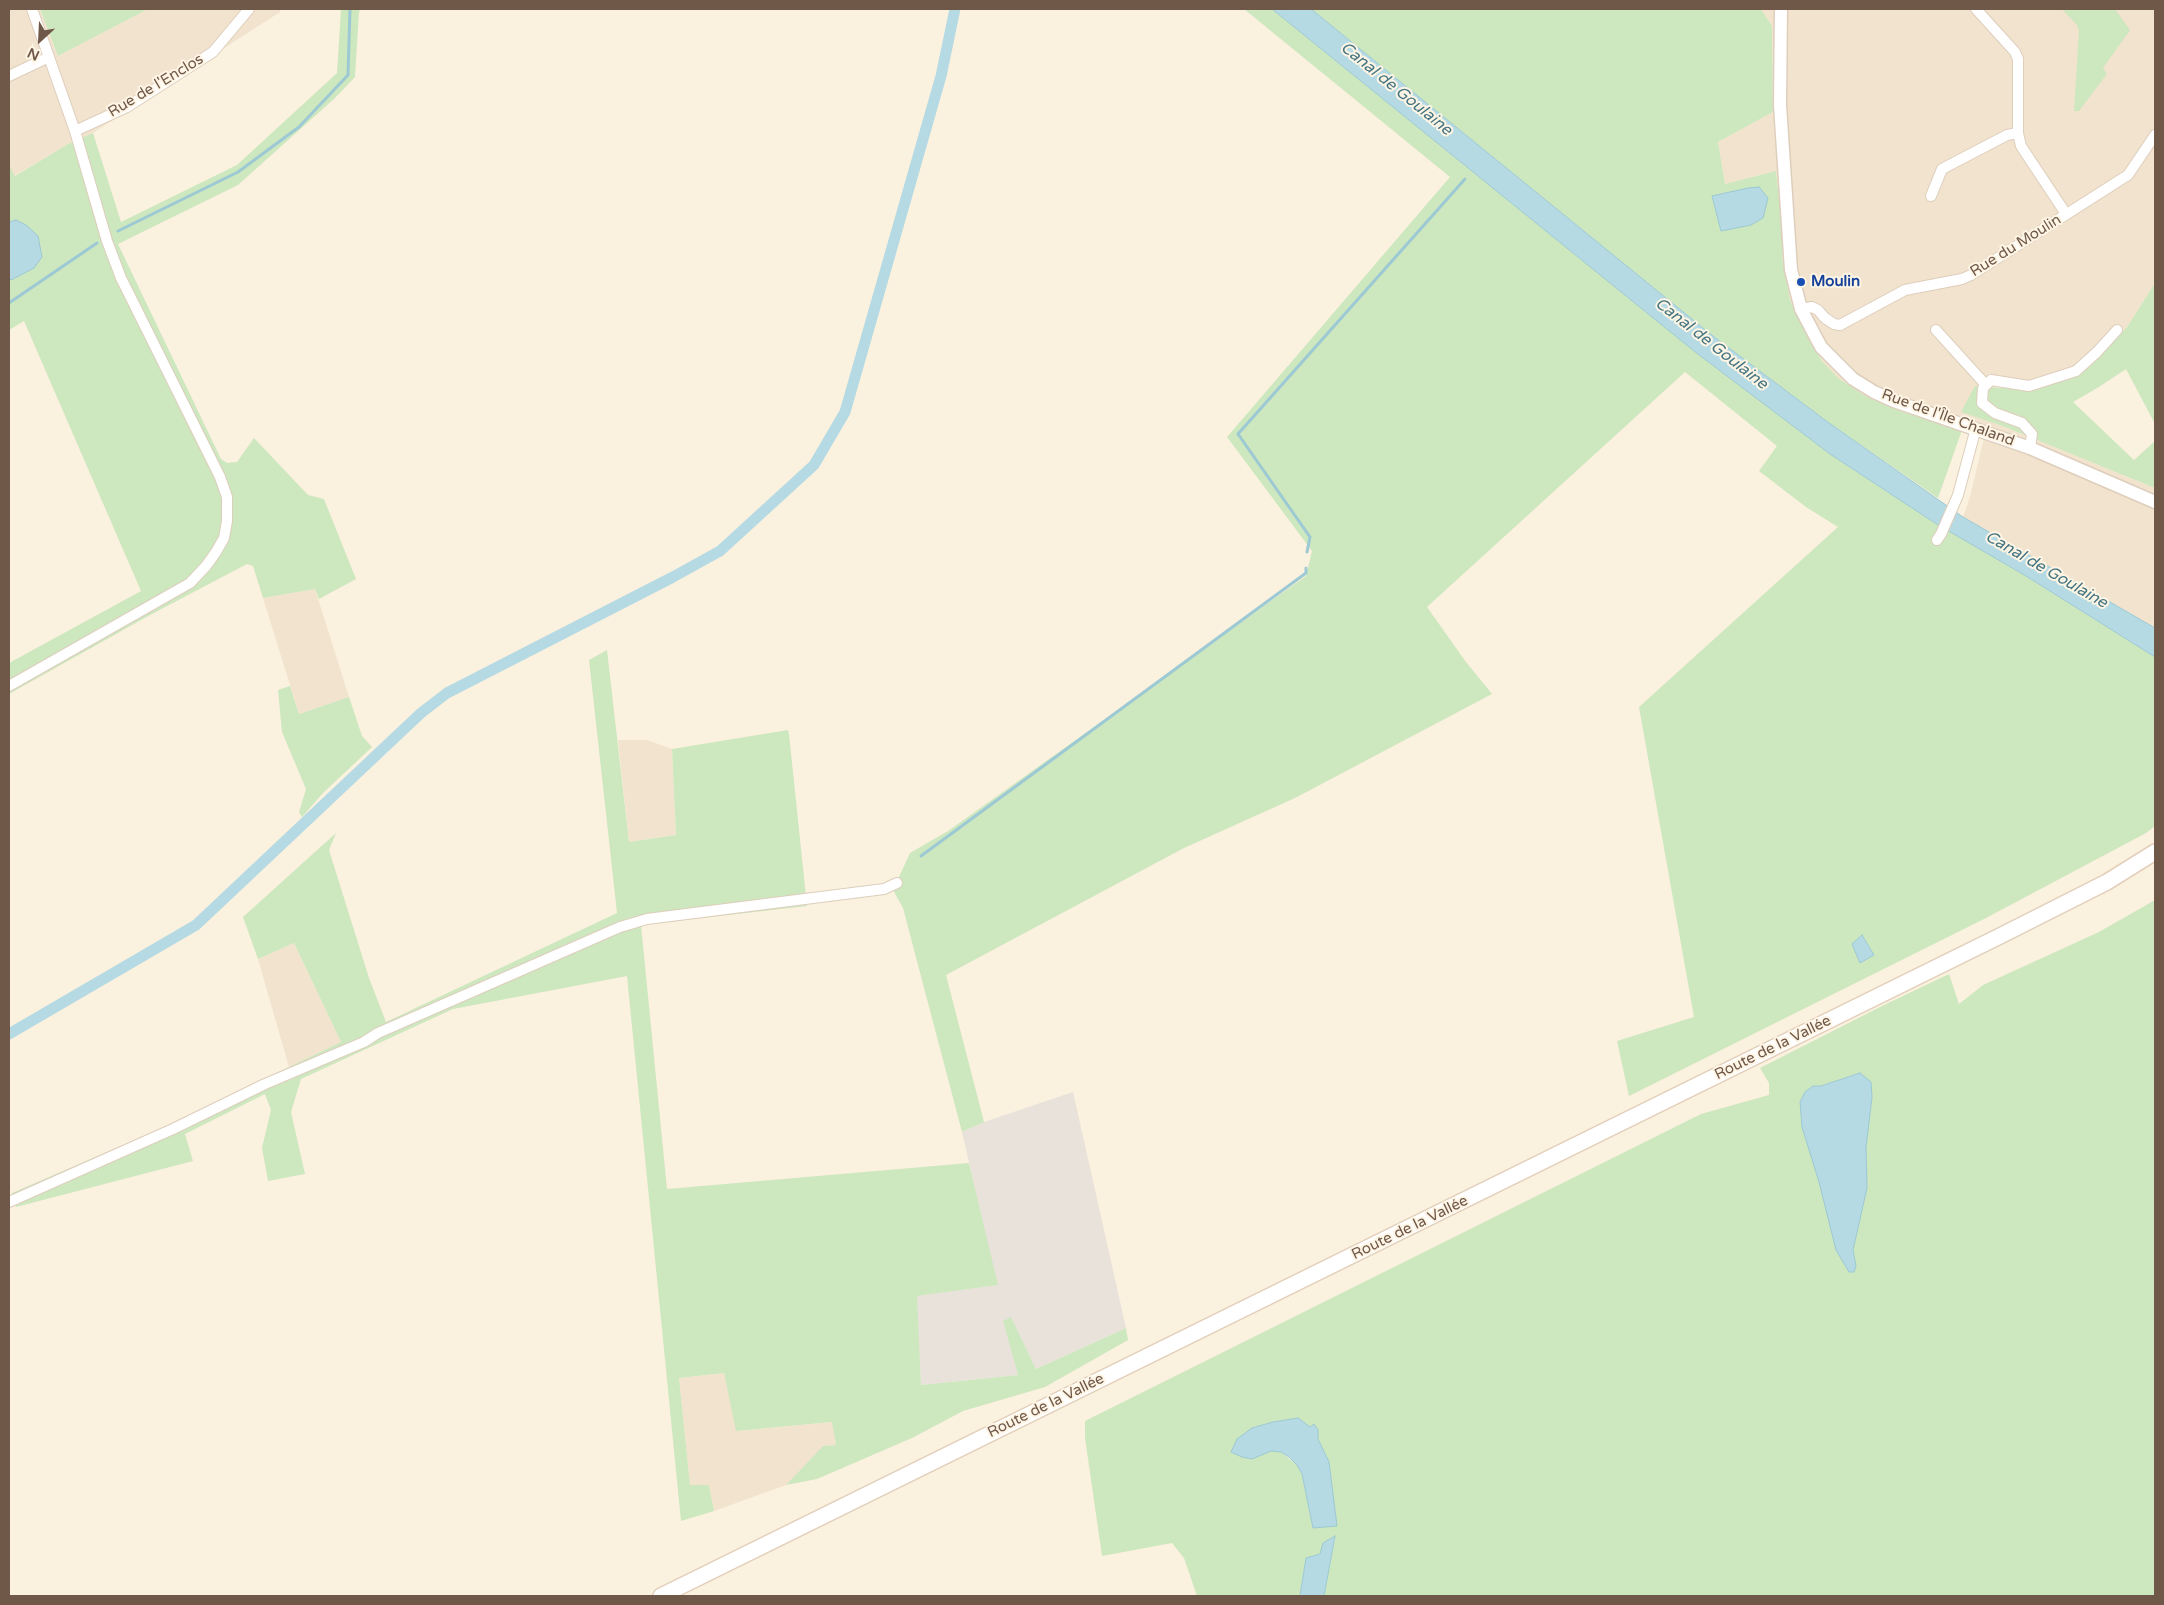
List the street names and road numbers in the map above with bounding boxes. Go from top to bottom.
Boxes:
street label: Rue de l'Enclos [105,51,207,121]
street label: Rue du Moulin [1967,211,2065,281]
street label: Rue de l'Île Chaland [1879,386,2017,450]
street label: Route de la Vallée [1712,1012,1834,1084]
street label: Route de la Vallée [1349,1192,1471,1264]
street label: Route de la Vallée [985,1370,1107,1442]

